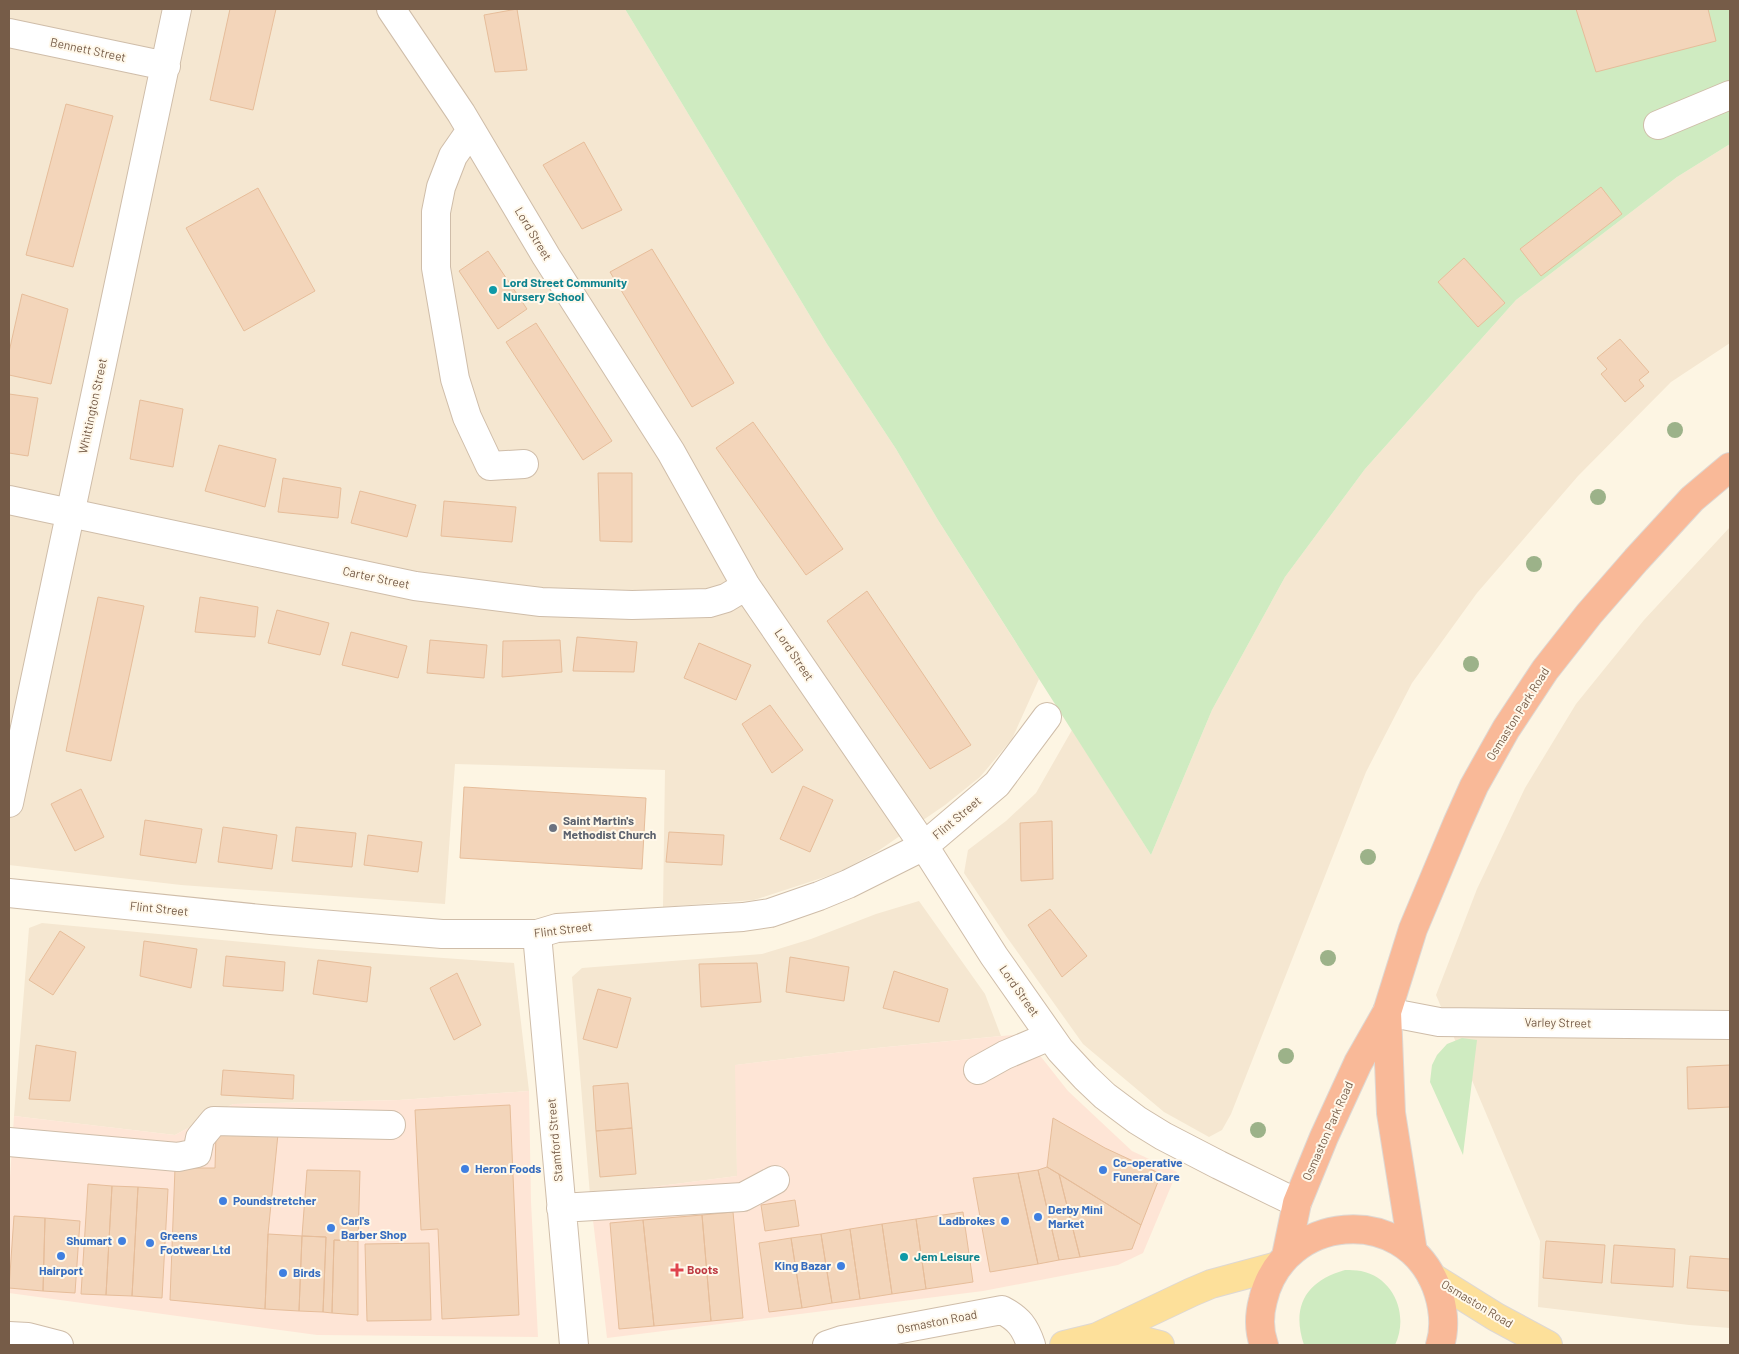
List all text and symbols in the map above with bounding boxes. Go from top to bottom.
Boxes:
street label: Bennett Street [49,34,127,64]
street label: Lord Street [513,204,555,263]
place label: Lord Street Community Nursery School [503,275,627,303]
marker: Lord Street Community Nursery School [487,284,499,296]
street label: Whittington Street [75,357,109,455]
street label: Carter Street [342,563,411,591]
street label: Lord Street [772,626,817,683]
street label: Osmaston Park Road [1483,664,1551,763]
street label: Flint Street [929,793,983,841]
place label: Saint Martin's Methodist Church [563,813,656,841]
marker: Saint Martin's Methodist Church [547,822,559,834]
street label: Flint Street [129,898,189,918]
street label: Flint Street [533,918,593,940]
street label: Lord Street [997,962,1043,1019]
street label: Varley Street [1525,1014,1591,1030]
street label: Osmaston Park Road [1299,1079,1355,1182]
street label: Stamford Street [543,1098,565,1182]
place label: Co-operative Funeral Care [1113,1155,1183,1183]
place label: Heron Foods [475,1161,541,1175]
marker: Heron Foods [459,1163,471,1175]
marker: Co-operative Funeral Care [1097,1164,1109,1176]
place label: Poundstretcher [233,1193,317,1207]
marker: Poundstretcher [217,1195,229,1207]
place label: Derby Mini Market [1048,1202,1103,1230]
marker: Derby Mini Market [1032,1211,1044,1223]
place label: Carl's Barber Shop [341,1213,407,1241]
place label: Ladbrokes [939,1213,995,1227]
marker: Ladbrokes [999,1215,1011,1227]
marker: Carl's Barber Shop [325,1222,337,1234]
place label: Greens Footwear Ltd [160,1228,231,1256]
place label: Shumart [66,1233,112,1247]
marker: Shumart [116,1235,128,1247]
marker: Greens Footwear Ltd [144,1237,156,1249]
place label: Jem Leisure [914,1249,980,1263]
marker: Hairport [55,1250,67,1262]
marker: Jem Leisure [898,1251,910,1263]
place label: King Bazar [775,1258,831,1272]
marker: King Bazar [835,1260,847,1272]
place label: Boots [687,1262,718,1276]
place label: Hairport [39,1263,84,1277]
marker: Boots [671,1264,683,1276]
place label: Birds [293,1265,321,1279]
marker: Birds [277,1267,289,1279]
street label: Osmaston Road [1439,1276,1516,1330]
street label: Osmaston Road [896,1306,978,1336]

